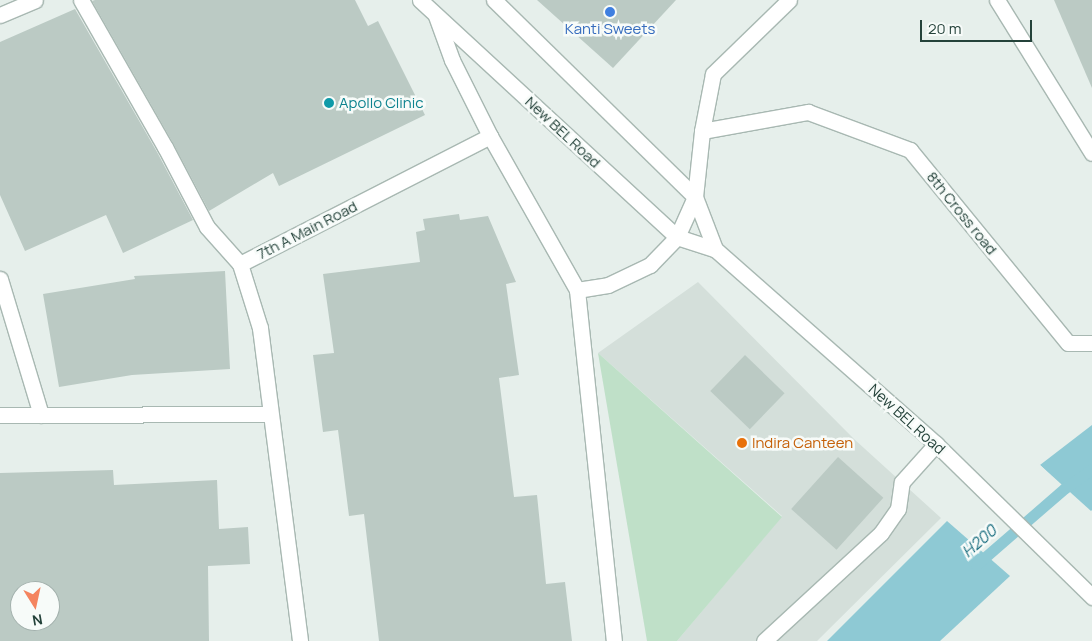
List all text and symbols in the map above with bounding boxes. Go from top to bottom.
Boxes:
marker: Kanti Sweets [604,6,616,18]
scale bar [922,10,1034,42]
text: 20 m [928,18,961,39]
place label: Kanti Sweets [565,20,655,38]
street label: New BEL Road [521,92,605,172]
place label: Apollo Clinic [339,94,424,112]
marker: Apollo Clinic [323,97,335,109]
street label: 8th Cross road [923,168,1001,258]
street label: 7th A Main Road [254,197,360,263]
street label: New BEL Road [865,380,949,458]
place label: Indira Canteen [752,434,853,452]
marker: Indira Canteen [736,437,748,449]
water label: H200 [958,521,1000,561]
north arrow [10,581,60,631]
text: N [31,610,44,631]

